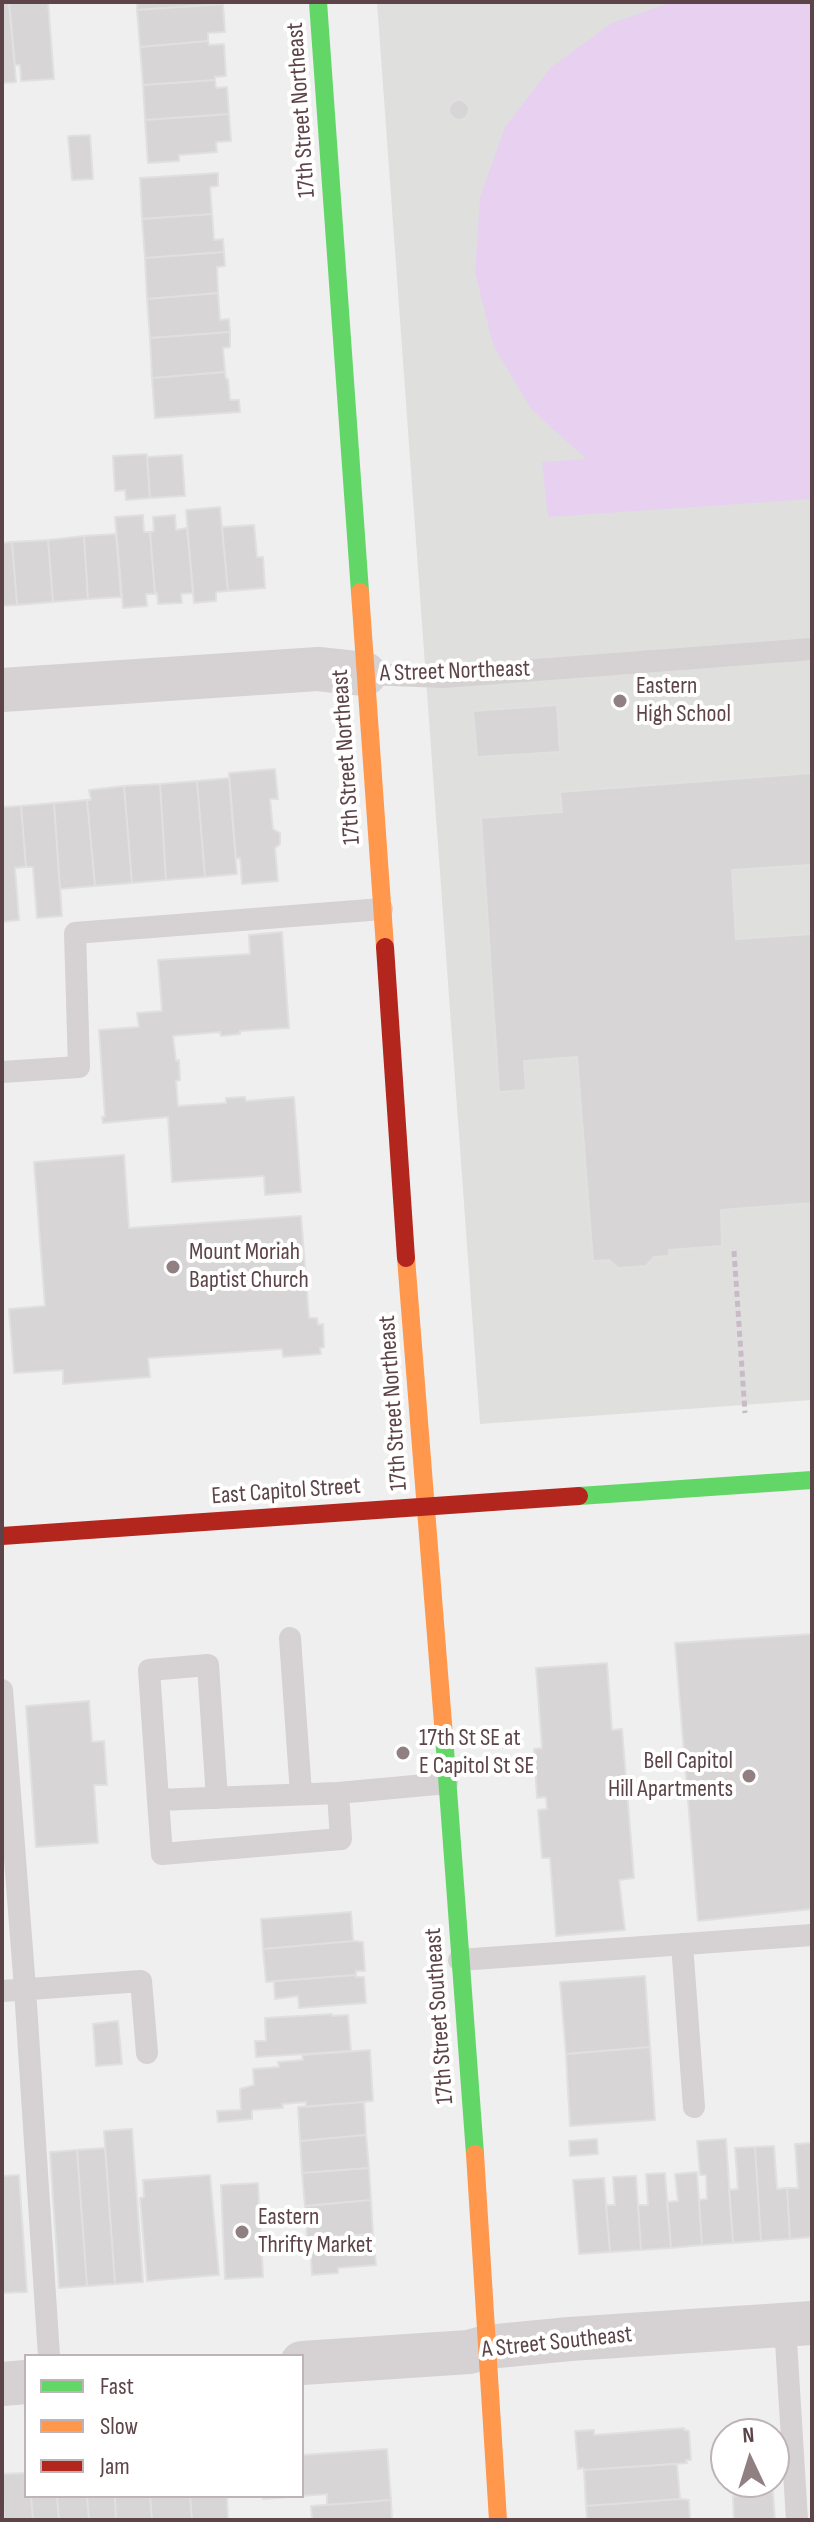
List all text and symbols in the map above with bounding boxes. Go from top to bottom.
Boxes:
street label: 17th Street Northeast [282,21,322,199]
street label: A Street Northeast [379,655,531,689]
street label: 17th Street Northeast [327,668,367,846]
place label: Eastern High School [636,673,731,729]
marker: Eastern High School [611,692,629,710]
place label: Mount Moriah Baptist Church [189,1239,309,1295]
marker: Mount Moriah Baptist Church [164,1258,182,1276]
street label: 17th Street Northeast [374,1314,414,1492]
street label: East Capitol Street [210,1472,362,1512]
place label: 17th St SE at E Capitol St SE [419,1725,535,1781]
marker: 17th St SE at E Capitol St SE [394,1744,412,1762]
place label: Bell Capitol Hill Apartments [608,1748,733,1804]
marker: Bell Capitol Hill Apartments [740,1767,758,1785]
street label: 17th Street Southeast [419,1927,461,2105]
place label: Eastern Thrifty Market [258,2204,373,2260]
marker: Eastern Thrifty Market [233,2223,251,2241]
street label: A Street Southeast [480,2321,634,2365]
legend [24,2354,304,2498]
text: Fast [100,2372,134,2401]
text: Slow [100,2412,138,2441]
north arrow [710,2418,790,2498]
text: N [742,2422,755,2449]
text: Jam [100,2452,130,2481]

